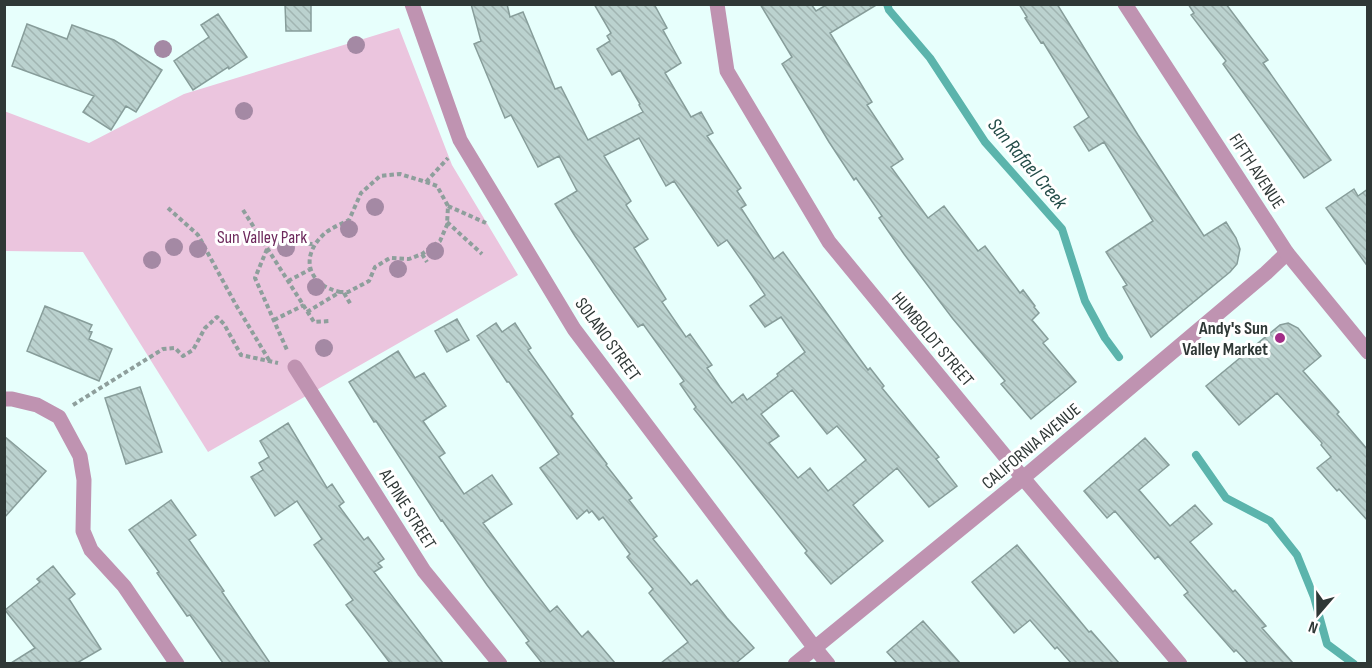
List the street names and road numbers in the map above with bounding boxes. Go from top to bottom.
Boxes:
street label: FIFTH AVENUE [1225,130,1289,213]
street label: HUMBOLDT STREET [887,288,978,391]
street label: SOLANO STREET [570,294,645,385]
street label: CALIFORNIA AVENUE [978,399,1085,494]
street label: ALPINE STREET [374,465,440,553]

